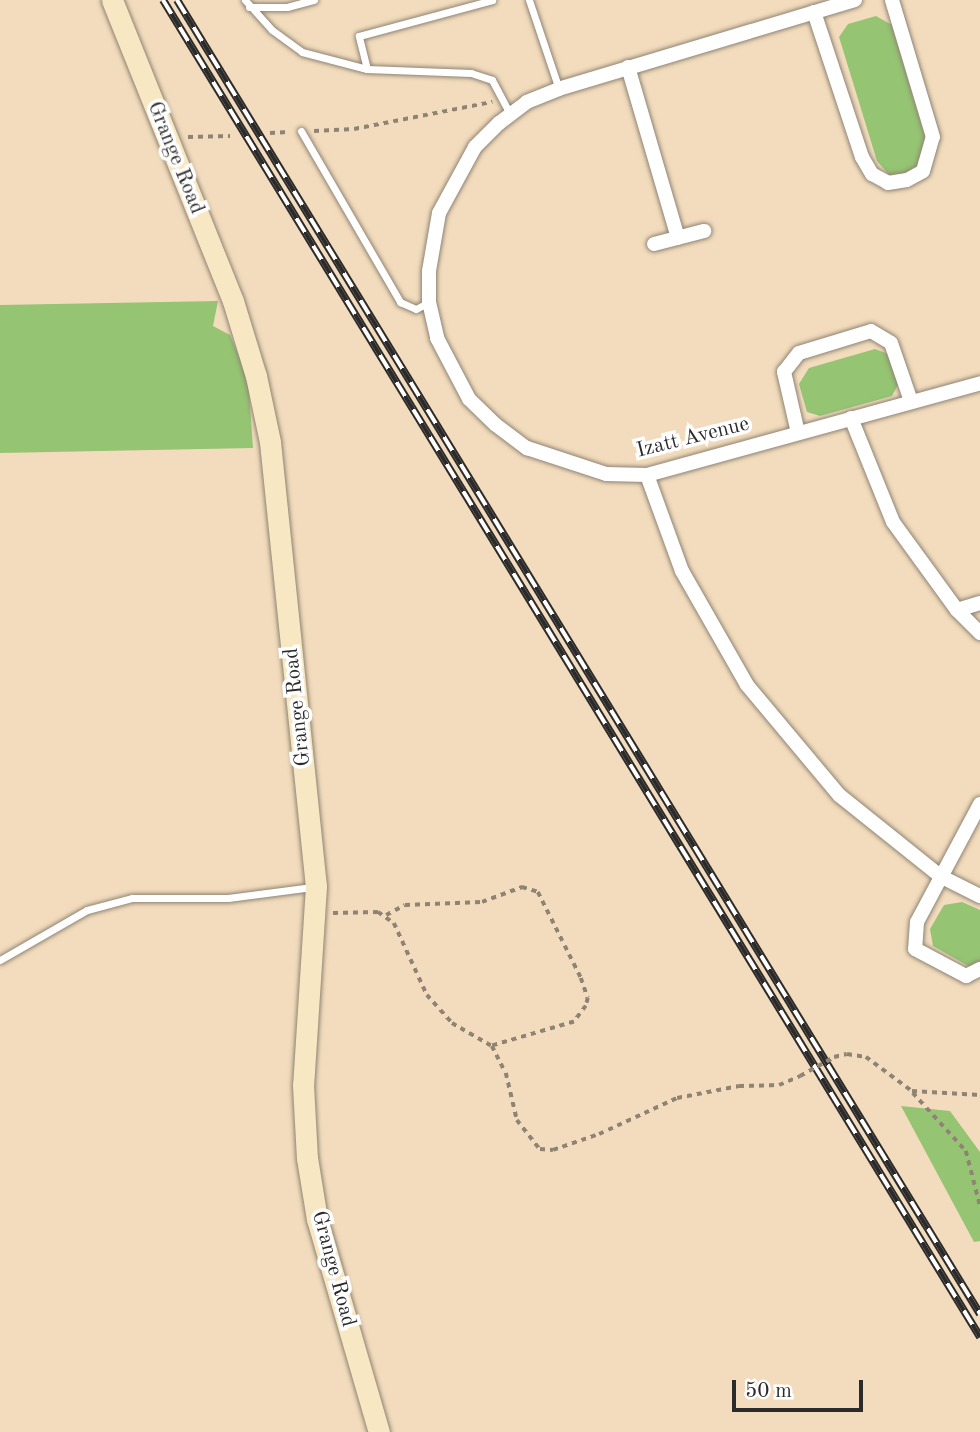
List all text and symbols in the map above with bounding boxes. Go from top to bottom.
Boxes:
street label: Grange Road [141,98,209,218]
street label: Izatt Avenue [634,412,752,464]
street label: Grange Road [279,646,317,768]
street label: Grange Road [305,1208,361,1330]
scale bar [735,1366,866,1410]
text: 50 m [745,1381,792,1402]

